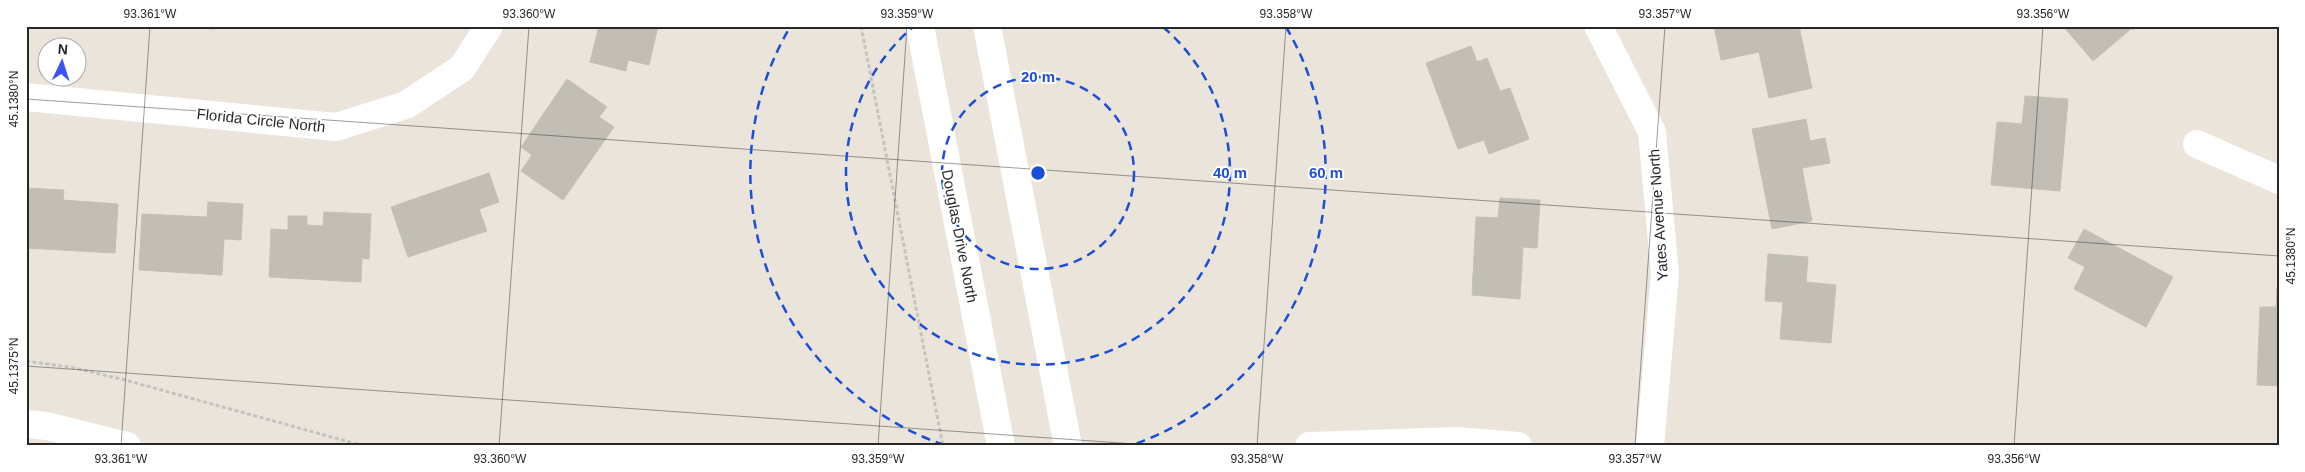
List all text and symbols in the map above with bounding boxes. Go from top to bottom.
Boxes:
text: 93.361°W [124,7,177,21]
text: 93.360°W [503,7,556,21]
text: 93.359°W [881,7,934,21]
text: 93.358°W [1260,7,1313,21]
text: 93.357°W [1639,7,1692,21]
text: 93.356°W [2017,7,2070,21]
north arrow [38,38,88,88]
text: N [57,41,69,57]
text: 20 m [1021,68,1055,85]
text: 45.1380°N [7,71,21,127]
street label: Florida Circle North [196,105,326,135]
street label: Yates Avenue North [1645,149,1671,281]
centre of rings [1029,164,1047,182]
text: 40 m [1213,164,1247,181]
text: 60 m [1309,164,1343,181]
street label: Douglas Drive North [939,168,981,304]
text: 45.1380°N [2284,228,2298,284]
text: 45.1375°N [7,338,21,394]
text: 93.361°W [95,452,148,466]
text: 93.360°W [474,452,527,466]
text: 93.359°W [852,452,905,466]
text: 93.358°W [1231,452,1284,466]
text: 93.357°W [1609,452,1662,466]
text: 93.356°W [1988,452,2041,466]

